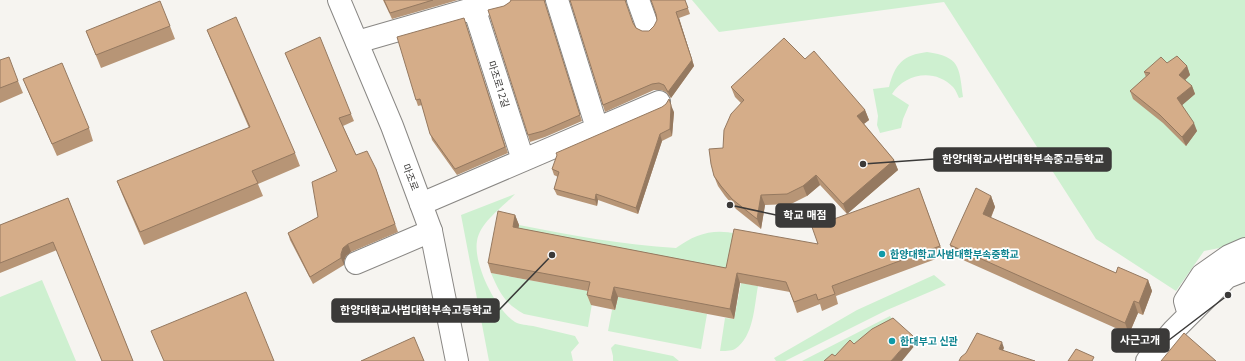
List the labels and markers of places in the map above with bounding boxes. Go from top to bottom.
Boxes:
callout: 한양대학교사범대학부속중고등학교 [934,148,1111,171]
callout: 학교 매점 [776,204,835,227]
place label: 한양대학교사범대학부속중학교 [890,247,1019,261]
marker: 한양대학교사범대학부속중학교 [877,249,887,259]
callout: 한양대학교사범대학부속고등학교 [332,299,499,322]
callout: 사근고개 [1112,329,1169,352]
place label: 한대부고 신관 [900,334,958,348]
marker: 한대부고 신관 [887,336,897,346]

